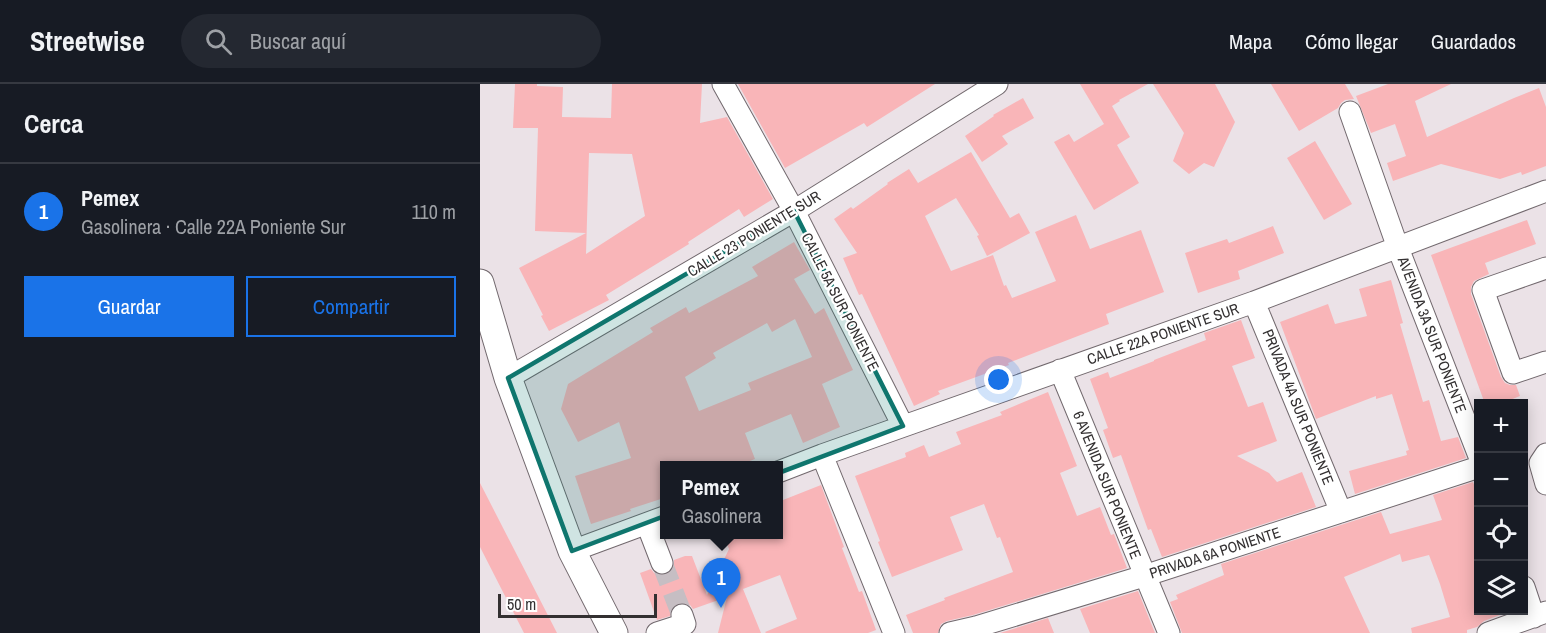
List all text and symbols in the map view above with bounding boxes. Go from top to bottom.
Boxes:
search box [181,14,601,68]
text: Streetwise [30,22,145,60]
icon: search [202,25,235,58]
text: Buscar aquí [250,26,346,56]
text: Mapa [1229,27,1272,56]
text: Cómo llegar [1305,27,1398,56]
text: Guardados [1431,27,1516,56]
text: Cerca [24,106,83,141]
text: Pemex [81,183,139,213]
street label: CALLE 23 PONIENTE SUR [683,185,824,282]
text: 1 [39,198,48,225]
text: 110 m [412,198,456,225]
text: Gasolinera · Calle 22A Poniente Sur [81,213,345,240]
street label: CALLE 5A SUR PONIENTE [796,229,884,374]
street label: AVENIDA 3A SUR PONIENTE [1393,253,1472,416]
button: Guardar [24,276,234,337]
button: Compartir [246,276,456,337]
street label: CALLE 22A PONIENTE SUR [1084,298,1242,369]
street label: PRIVADA 4A SUR PONIENTE [1258,326,1339,488]
your location [984,365,1013,394]
map controls [1474,399,1528,615]
button: + [1474,399,1528,453]
street label: 6 AVENIDA SUR PONIENTE [1068,408,1147,562]
button: − [1474,453,1528,507]
popup [660,461,783,539]
text: Pemex [681,472,740,502]
text: Gasolinera [681,502,762,529]
button: locate [1474,507,1528,561]
street label: PRIVADA 6A PONIENTE [1147,521,1283,584]
pin: 1 [702,558,740,608]
button: layers [1474,561,1528,615]
scale bar [498,591,657,618]
text: 50 m [507,593,536,615]

